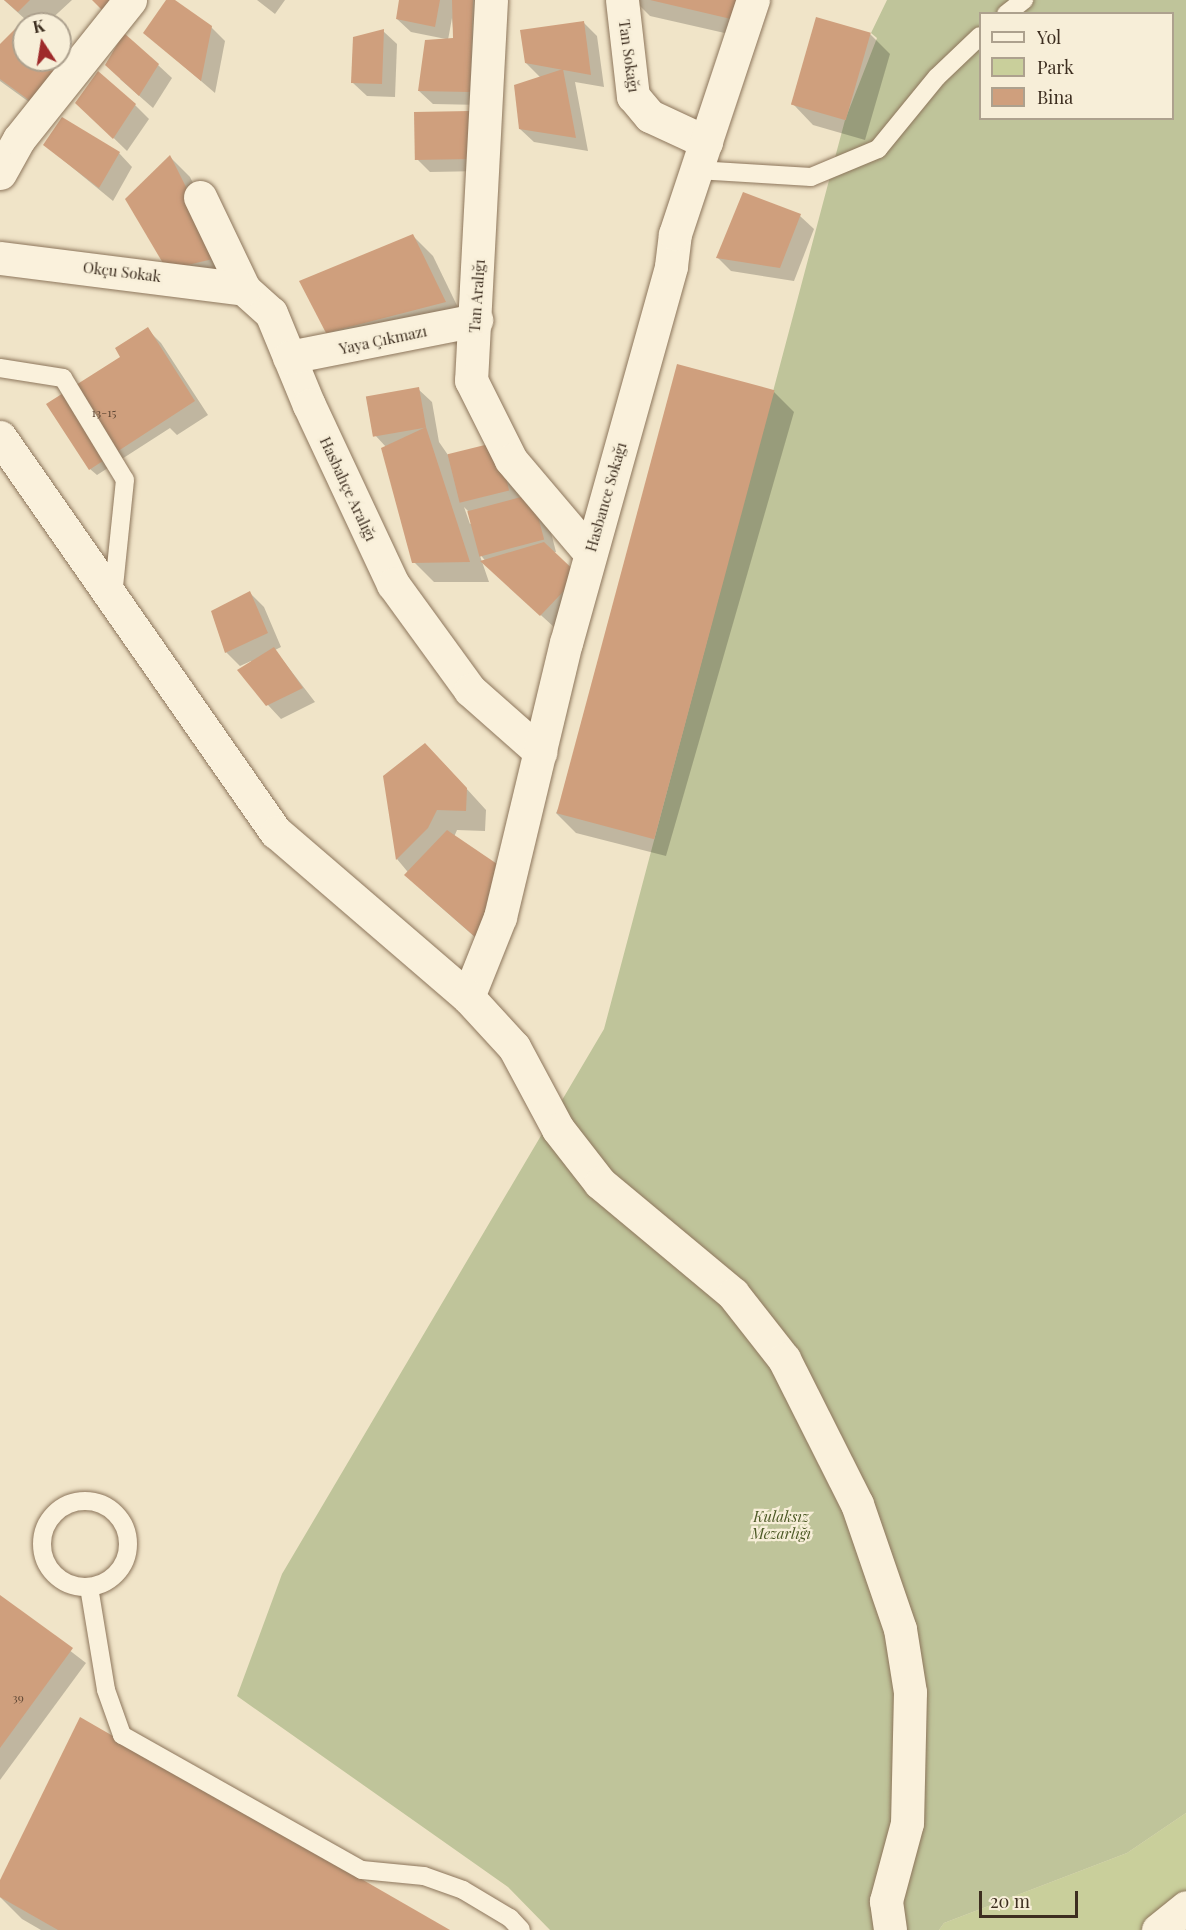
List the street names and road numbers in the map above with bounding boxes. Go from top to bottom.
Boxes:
street label: Tan Sokağı [615,18,643,94]
street label: Okçu Sokak [82,258,162,286]
street label: Tan Aralığı [465,259,489,333]
street label: Yaya Çıkmazı [337,322,429,358]
street label: Hasbahçe Aralığı [316,434,380,544]
street label: Hasbance Sokağı [582,440,630,554]

